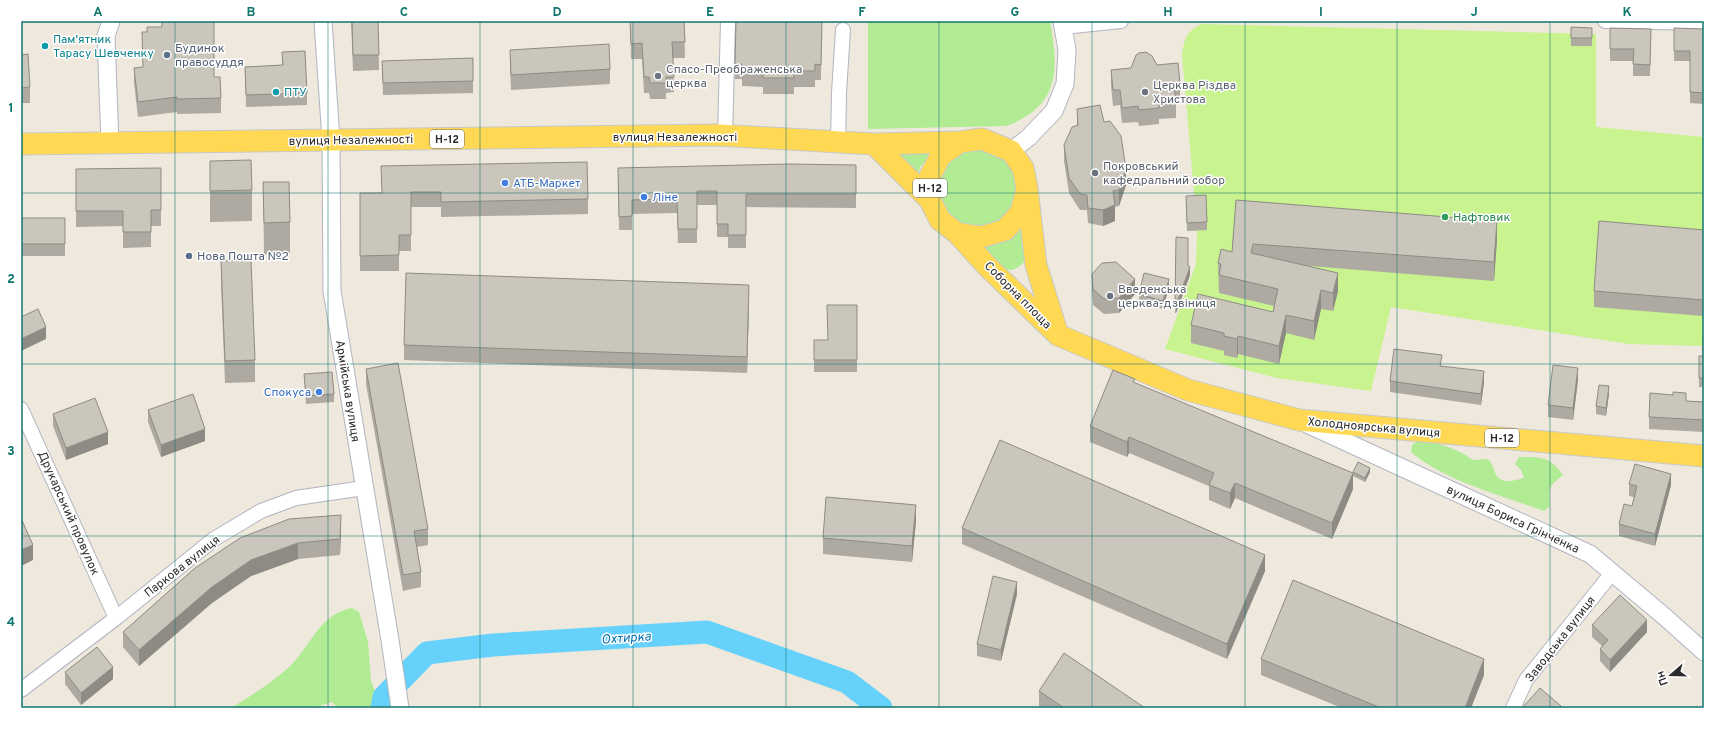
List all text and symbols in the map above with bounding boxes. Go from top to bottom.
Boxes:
text: A [93,5,103,21]
text: B [247,5,256,21]
text: C [400,5,408,21]
text: D [552,5,562,21]
text: E [706,5,714,21]
text: F [858,5,866,21]
text: G [1011,5,1020,21]
text: H [1163,5,1173,21]
text: I [1319,5,1323,21]
text: J [1470,5,1478,21]
text: K [1622,5,1632,21]
place label: Пам'ятник Тарасу Шевченку [53,32,154,62]
marker: Пам'ятник Тарасу Шевченку [40,41,50,51]
place label: Будинок правосуддя [175,41,244,71]
marker: Будинок правосуддя [162,50,172,60]
place label: Спасо-Преображенська церква [666,62,802,92]
marker: Спасо-Преображенська церква [653,71,663,81]
place label: Церква Різдва Христова [1153,78,1236,108]
place label: ПТУ [284,85,307,101]
marker: ПТУ [271,87,281,97]
marker: Церква Різдва Христова [1140,87,1150,97]
text: 1 [8,101,14,117]
road number: Н-12 [430,130,464,148]
street label: вулиця Незалежності [613,130,737,146]
street label: вулиця Незалежності [289,132,413,150]
place label: Покровський кафедральний собор [1103,159,1225,189]
marker: Покровський кафедральний собор [1090,168,1100,178]
place label: АТБ-Маркет [513,176,581,192]
marker: АТБ-Маркет [500,178,510,188]
road number: Н-12 [913,179,947,197]
place label: Ліне [652,190,678,206]
marker: Ліне [639,192,649,202]
place label: Нафтовик [1453,210,1510,226]
marker: Нафтовик [1440,212,1450,222]
place label: Нова Пошта №2 [197,249,289,265]
marker: Нова Пошта №2 [184,251,194,261]
street label: Соборна площа [980,259,1054,333]
text: 2 [7,272,15,288]
place label: Введенська церква-дзвіниця [1118,282,1216,312]
marker: Введенська церква-дзвіниця [1105,291,1115,301]
street label: Армійська вулиця [331,339,363,443]
place label: Спокуса [264,385,311,401]
marker: Спокуса [314,387,324,397]
street label: Холодноярська вулиця [1307,414,1441,442]
road number: Н-12 [1485,429,1519,447]
text: 3 [7,444,15,460]
street label: Друкарський провулок [33,449,103,578]
street label: вулиця Бориса Грінченка [1444,482,1582,558]
street label: Паркова вулиця [141,532,224,601]
street label: Заводська вулиця [1522,593,1599,686]
text: 4 [7,615,15,631]
water label: Охтирка [601,629,652,649]
north arrow [1651,655,1691,695]
text: Пн [1653,669,1672,687]

